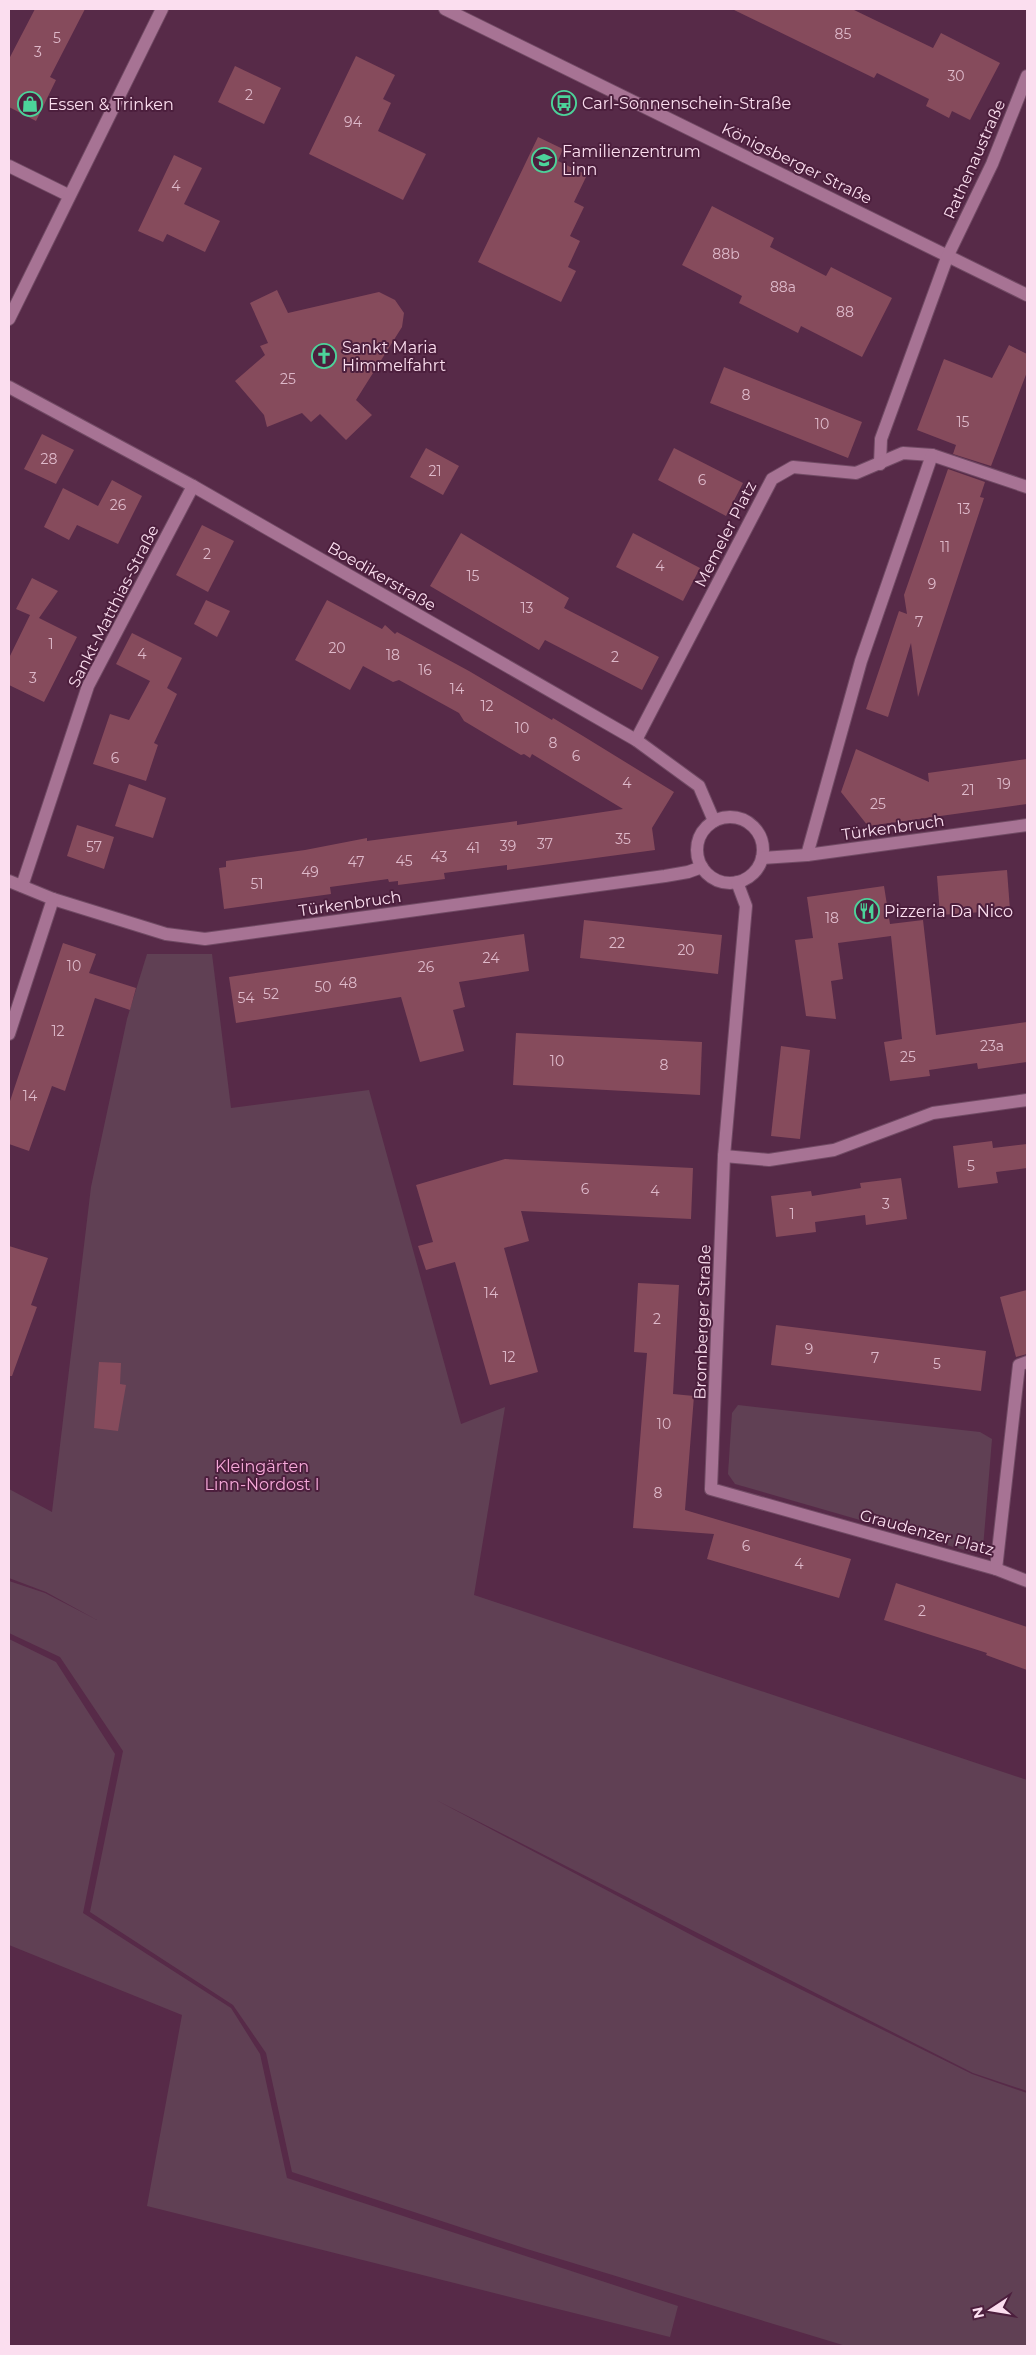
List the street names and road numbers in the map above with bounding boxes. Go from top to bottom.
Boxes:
street label: Rathenaustraße [940,97,1009,222]
street label: Königsberger Straße [719,119,875,208]
street label: Memeler Platz [691,478,760,590]
street label: Sankt-Matthias-Straße [64,522,163,691]
street label: Boedikerstraße [324,538,439,615]
street label: Türkenbruch [841,811,946,844]
street label: Türkenbruch [298,887,403,920]
street label: Bromberger Straße [690,1244,715,1400]
street label: Graudenzer Platz [858,1505,996,1560]

